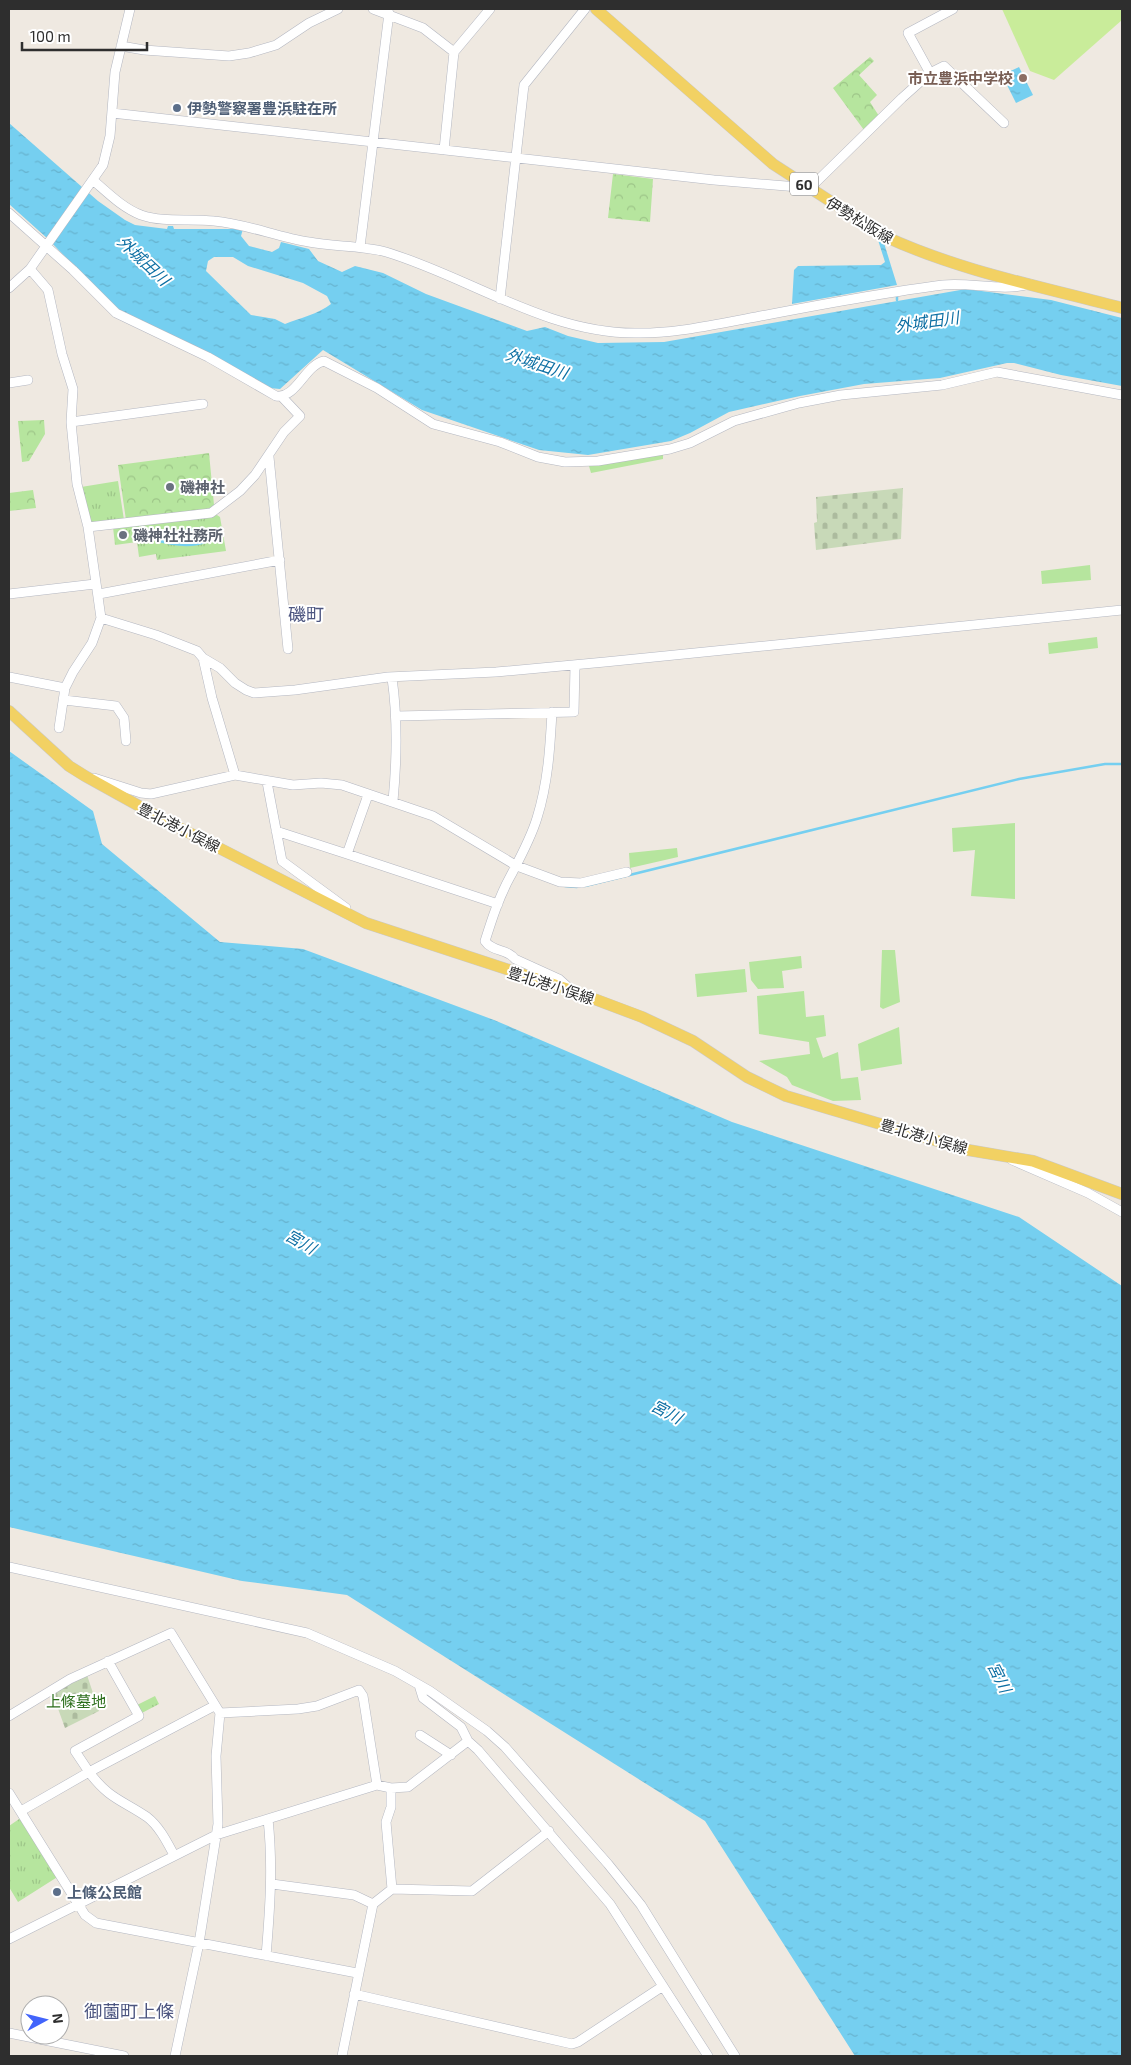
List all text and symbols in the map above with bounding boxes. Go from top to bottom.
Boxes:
scale bar [22,20,148,52]
text: 100 m [30,27,71,45]
place label: 市立豊浜中学校 [908,69,1013,87]
marker: 市立豊浜中学校 [1017,72,1029,84]
place label: 伊勢警察署豊浜駐在所 [187,99,337,117]
marker: 伊勢警察署豊浜駐在所 [171,102,183,114]
road number: 60 [790,172,818,195]
street label: 伊勢松阪線 [823,193,897,247]
water label: 外城田川 [114,231,175,290]
water label: 外城田川 [894,307,962,335]
water label: 外城田川 [504,344,572,383]
place label: 磯神社 [180,478,225,496]
marker: 磯神社 [164,481,176,493]
place label: 磯神社社務所 [133,526,223,544]
marker: 磯神社社務所 [117,529,129,541]
district label: 磯町 [288,603,324,625]
street label: 豊北港小俣線 [135,799,223,855]
street label: 豊北港小俣線 [505,963,597,1007]
street label: 豊北港小俣線 [878,1115,970,1157]
water label: 宮川 [282,1225,321,1258]
water label: 宮川 [648,1395,687,1428]
water label: 宮川 [984,1658,1016,1697]
park label: 上條墓地 [46,1692,106,1710]
place label: 上條公民館 [67,1883,142,1901]
marker: 上條公民館 [51,1886,63,1898]
north arrow [20,1995,70,2045]
district label: 御薗町上條 [84,2000,174,2022]
text: N [49,2012,67,2024]

